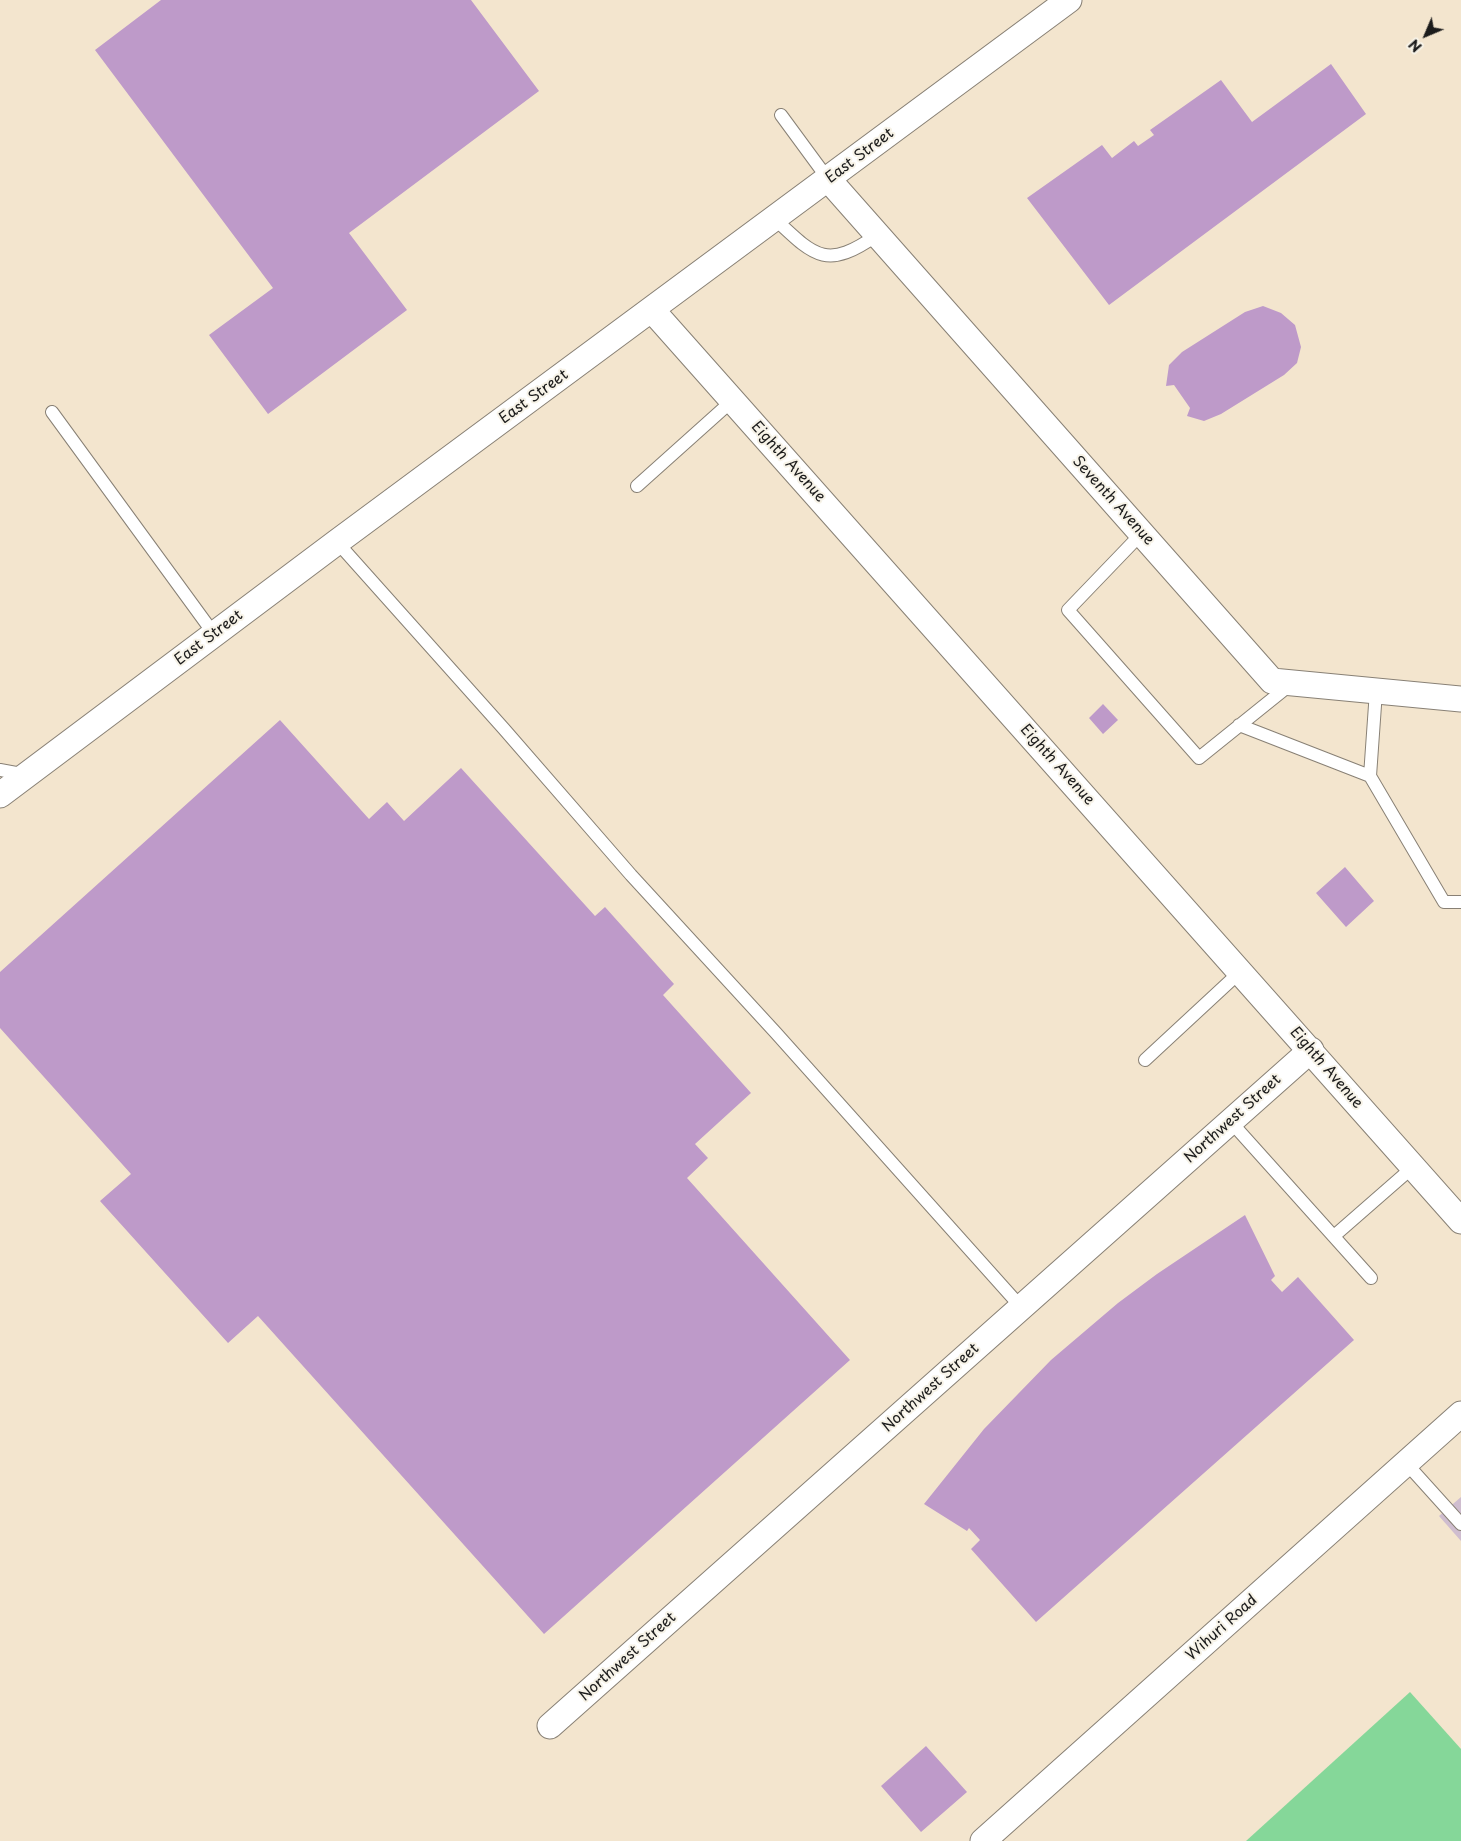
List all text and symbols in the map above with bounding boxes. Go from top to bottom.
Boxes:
north arrow [1401,10,1451,60]
text: N [1404,35,1426,57]
street label: East Street [822,125,898,187]
street label: East Street [496,366,572,428]
street label: Eighth Avenue [747,418,829,506]
street label: Seventh Avenue [1068,453,1158,549]
street label: East Street [171,607,247,669]
street label: Eighth Avenue [1016,721,1098,809]
street label: Eighth Avenue [1286,1024,1366,1112]
street label: Northwest Street [1181,1071,1285,1167]
street label: Northwest Street [879,1340,983,1436]
street label: Wihuri Road [1183,1591,1261,1665]
street label: Northwest Street [576,1609,680,1705]

